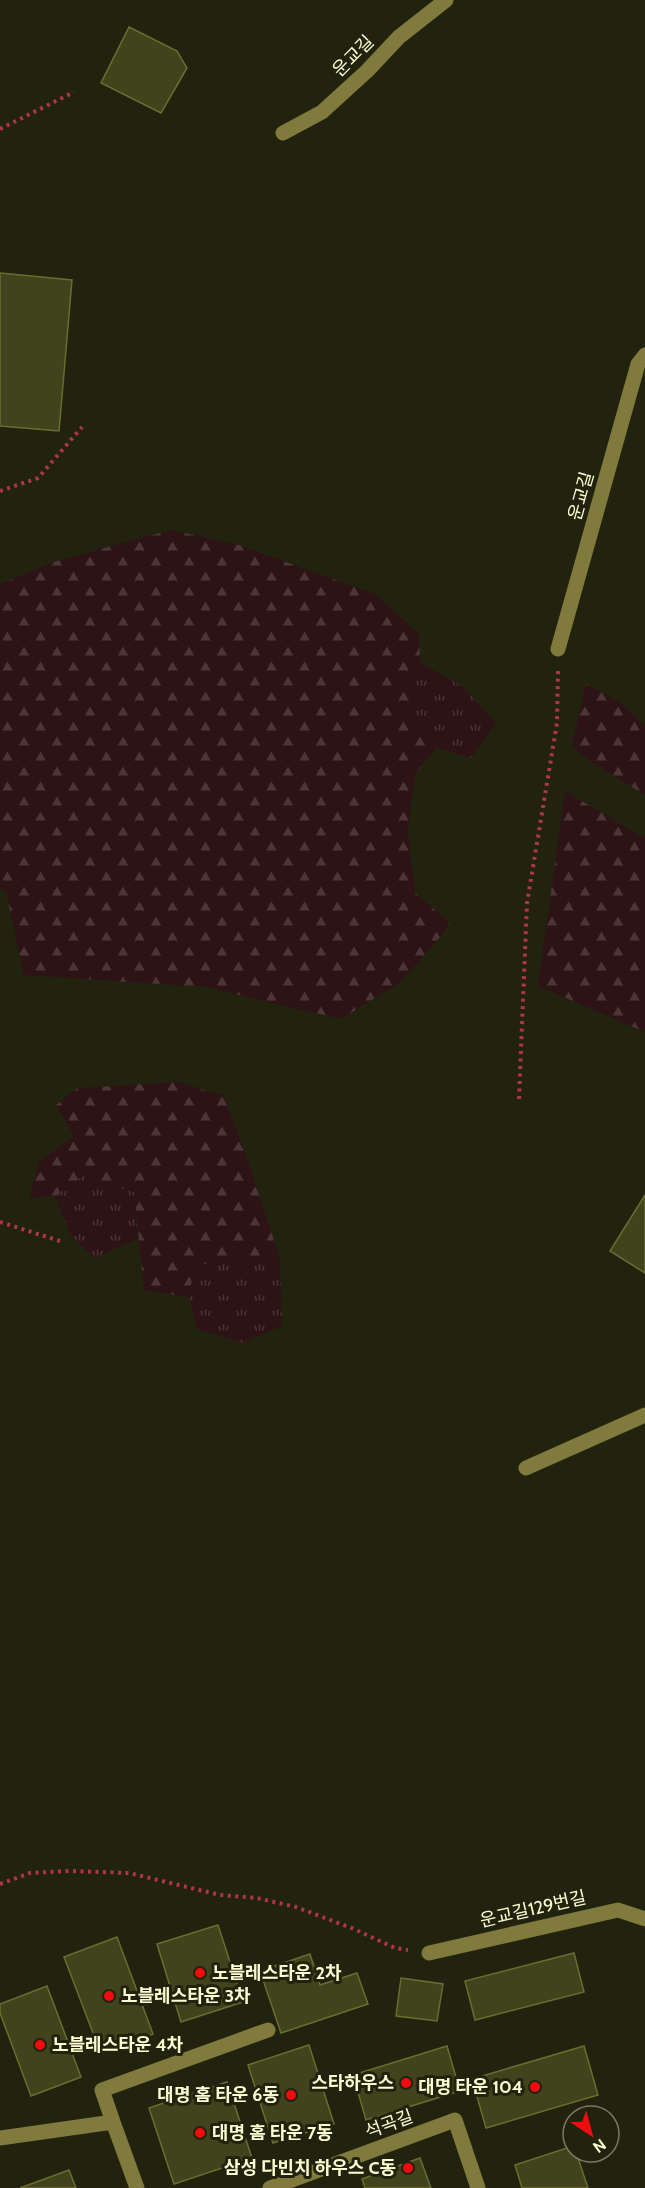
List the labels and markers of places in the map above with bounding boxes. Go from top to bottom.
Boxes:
place label: 노블레스타운 2차 [212,1962,342,1984]
marker: 노블레스타운 2차 [193,1966,207,1980]
place label: 노블레스타운 3차 [121,1985,251,2007]
marker: 노블레스타운 3차 [102,1989,116,2003]
place label: 노블레스타운 4차 [52,2034,184,2056]
marker: 노블레스타운 4차 [33,2038,47,2052]
place label: 스타하우스 [311,2072,394,2094]
marker: 스타하우스 [399,2076,413,2090]
place label: 대명 타운 104 [418,2076,523,2098]
marker: 대명 타운 104 [528,2080,542,2094]
place label: 대명 홈 타운 6동 [157,2084,279,2106]
marker: 대명 홈 타운 6동 [284,2088,298,2102]
place label: 대명 홈 타운 7동 [212,2122,333,2144]
marker: 대명 홈 타운 7동 [193,2126,207,2140]
place label: 삼성 다빈치 하우스 C동 [224,2157,396,2179]
marker: 삼성 다빈치 하우스 C동 [401,2161,415,2175]

